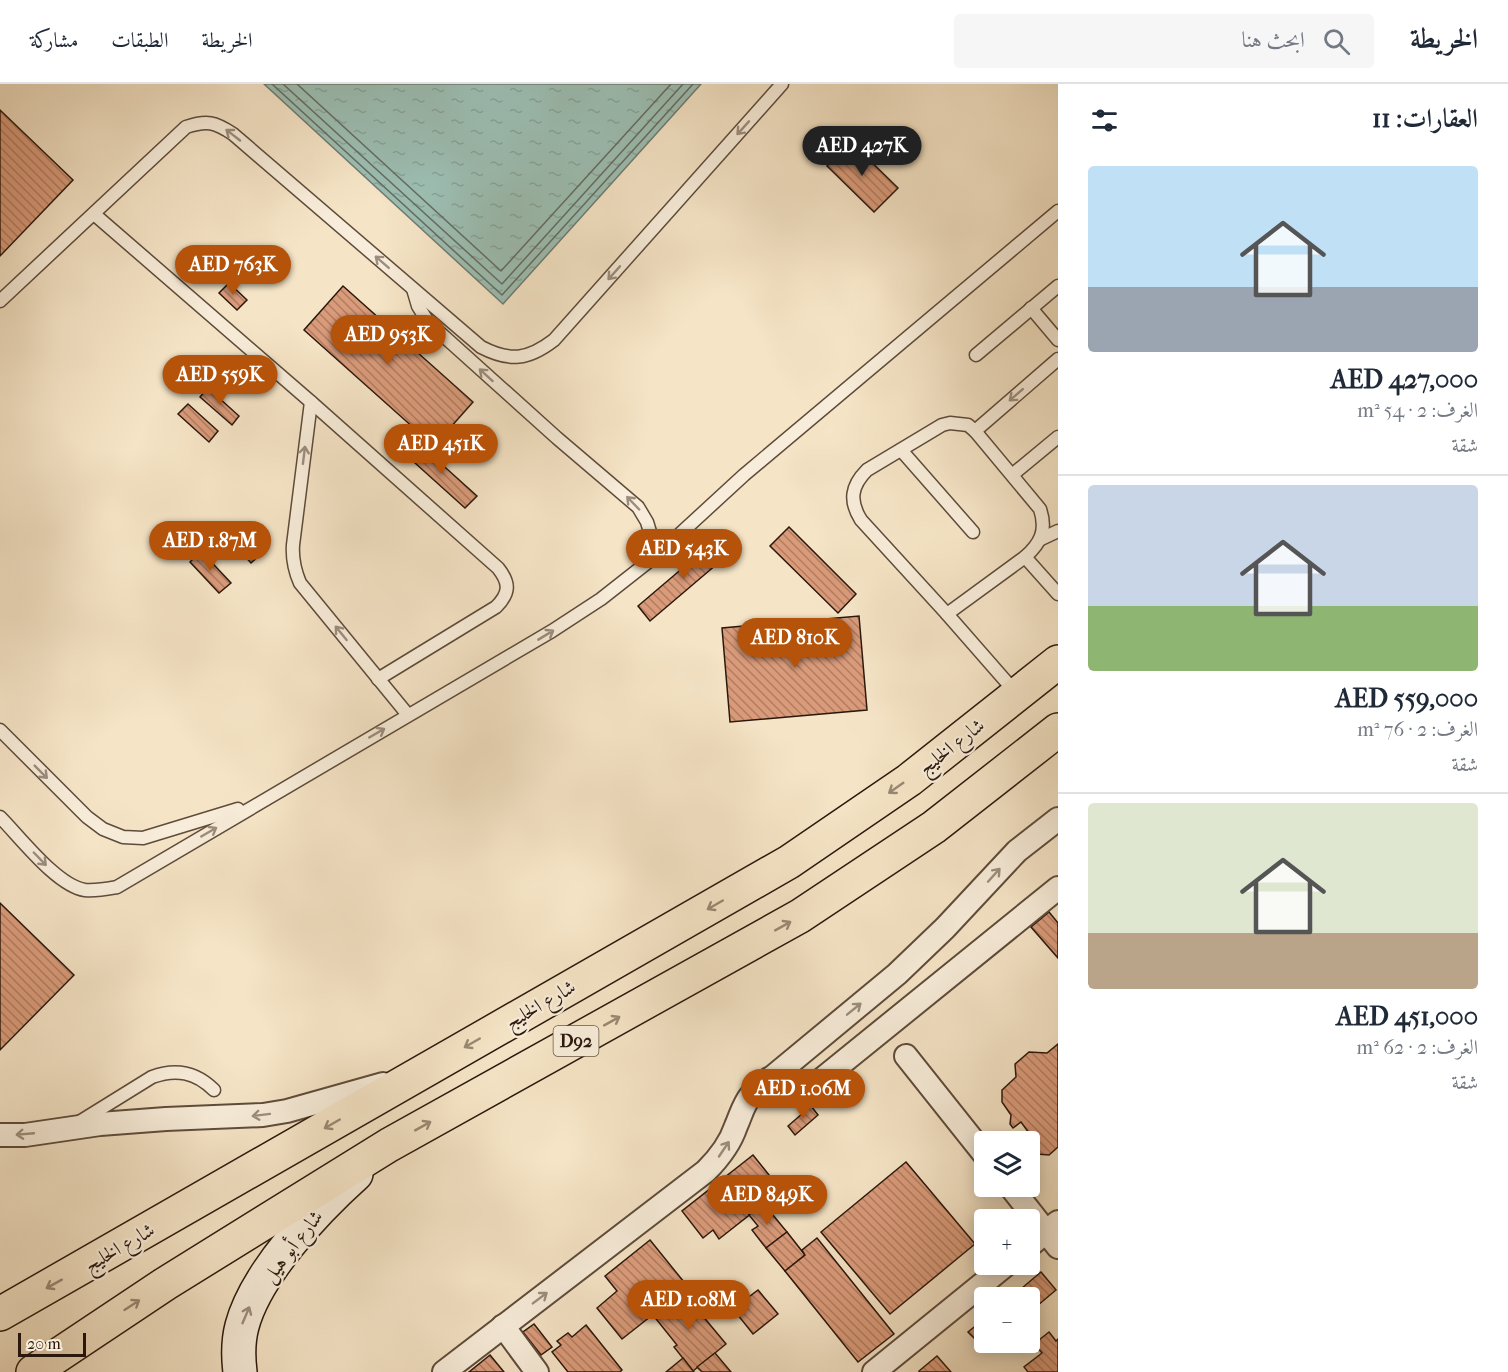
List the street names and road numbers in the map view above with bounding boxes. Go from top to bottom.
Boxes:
street label: شارع الخليج [914,713,993,784]
street label: شارع الخليج [501,975,583,1039]
road number: D92 [554,1026,598,1056]
street label: شارع أبو هيل [255,1204,332,1291]
street label: شارع الخليج [80,1218,162,1282]

